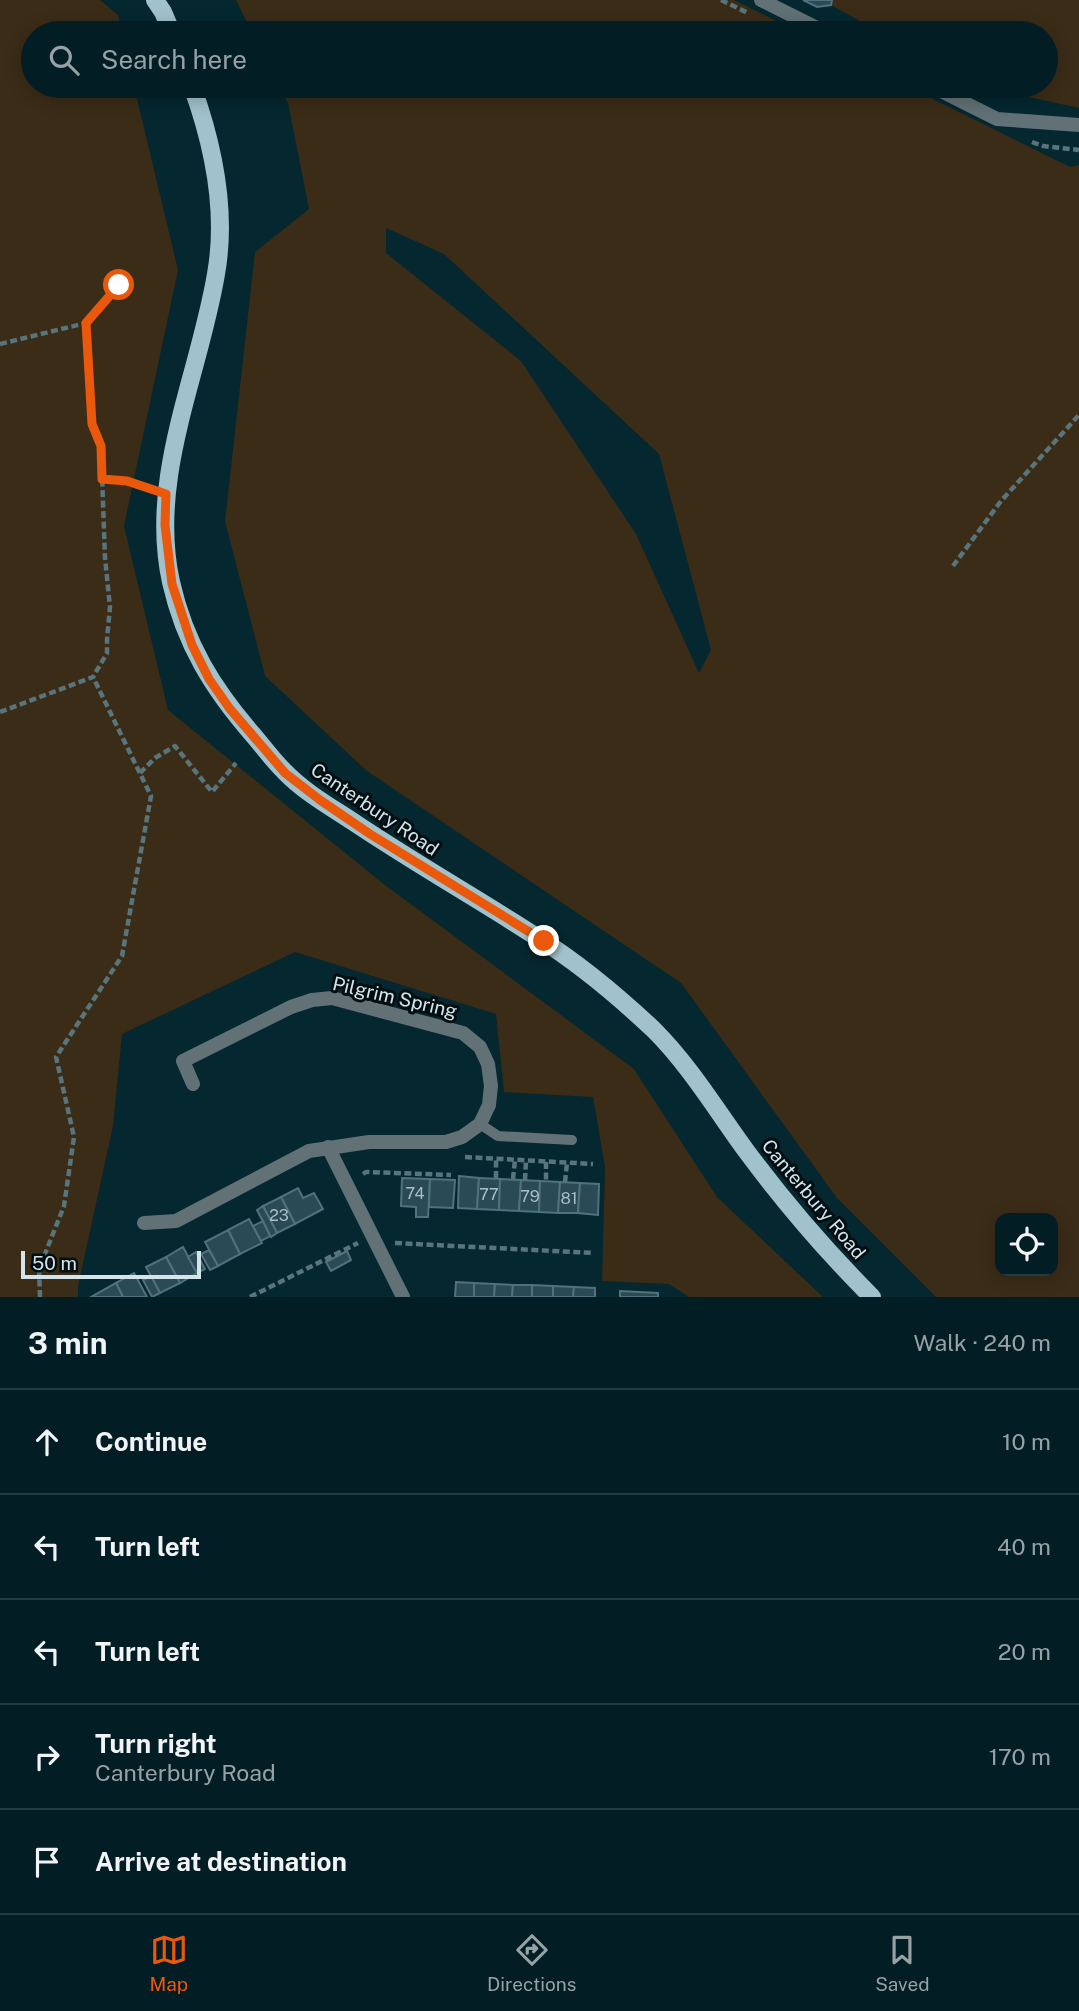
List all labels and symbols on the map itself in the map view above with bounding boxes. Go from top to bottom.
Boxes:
route start [103,269,134,300]
street label: Canterbury Road [307,758,443,860]
route end [528,925,559,956]
street label: Pilgrim Spring [331,972,460,1022]
street label: Canterbury Road [758,1135,870,1263]
house number: 74 [405,1184,425,1203]
house number: 77 [479,1185,499,1204]
house number: 79 [520,1187,540,1206]
house number: 81 [561,1189,577,1208]
house number: 23 [269,1206,289,1225]
scale bar [21,1248,201,1280]

